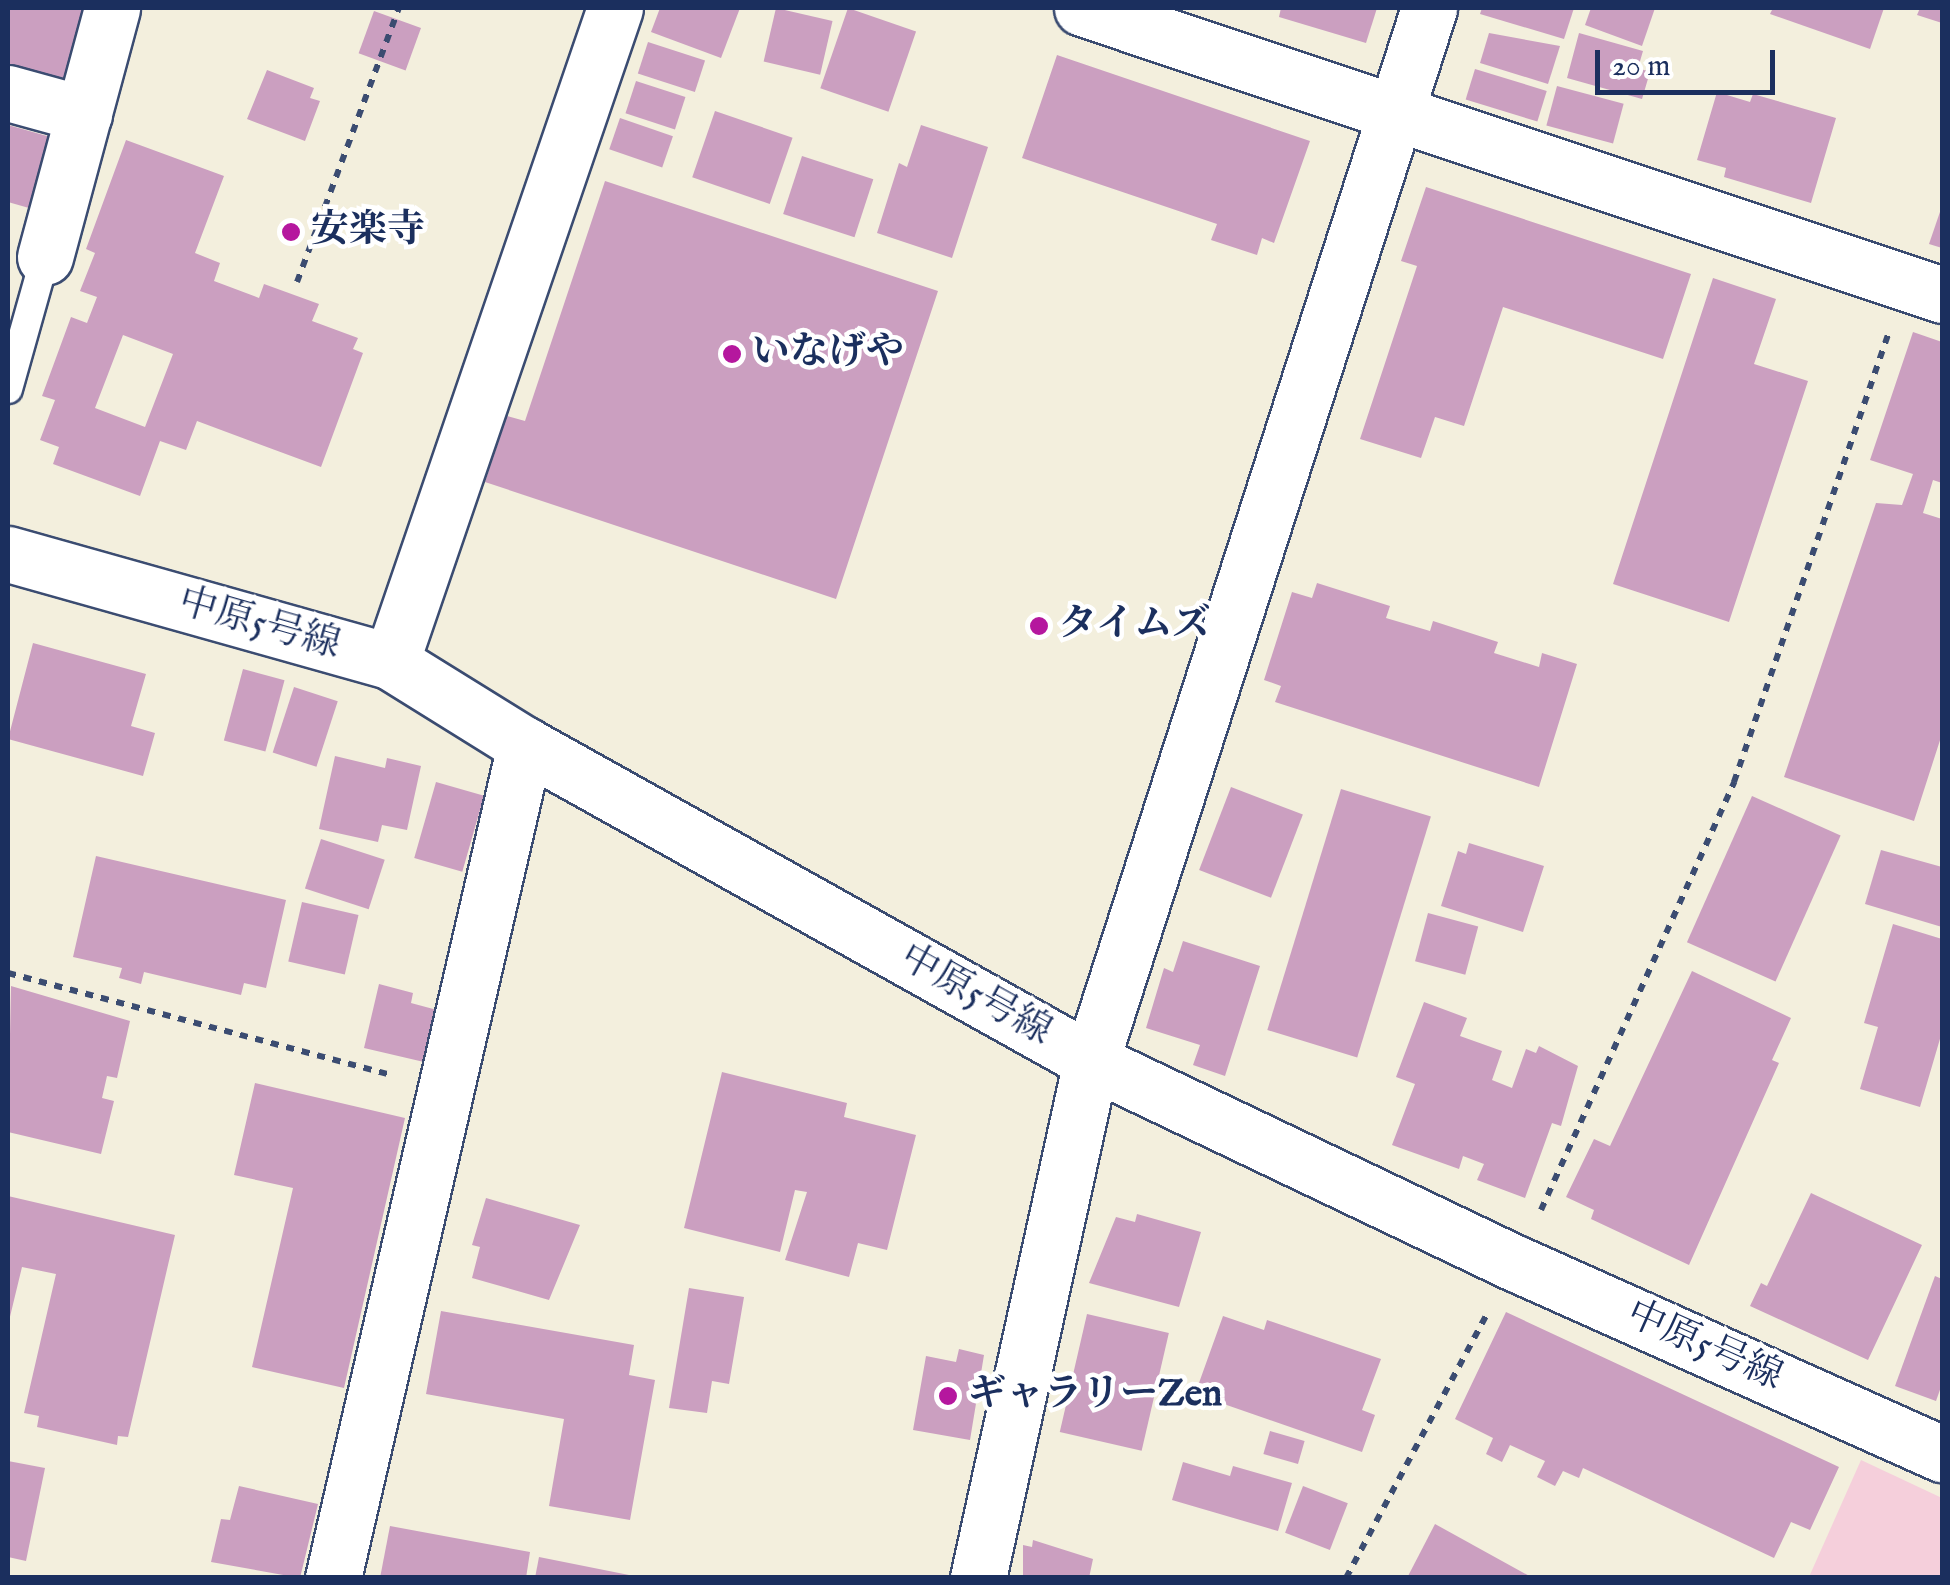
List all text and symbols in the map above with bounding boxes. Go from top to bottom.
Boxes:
scale bar [1600,30,1780,92]
text: 20 m [1612,48,1671,86]
place label: 安楽寺 [311,209,425,255]
marker: 安楽寺 [280,221,302,243]
place label: いなげや [752,331,904,377]
marker: いなげや [721,343,743,365]
street label: 中原5号線 [173,580,345,670]
place label: タイムズ [1059,603,1211,649]
marker: タイムズ [1028,615,1050,637]
street label: 中原5号線 [891,936,1059,1056]
street label: 中原5号線 [1619,1292,1789,1402]
place label: ギャラリーZen [968,1373,1222,1419]
marker: ギャラリーZen [937,1385,959,1407]

